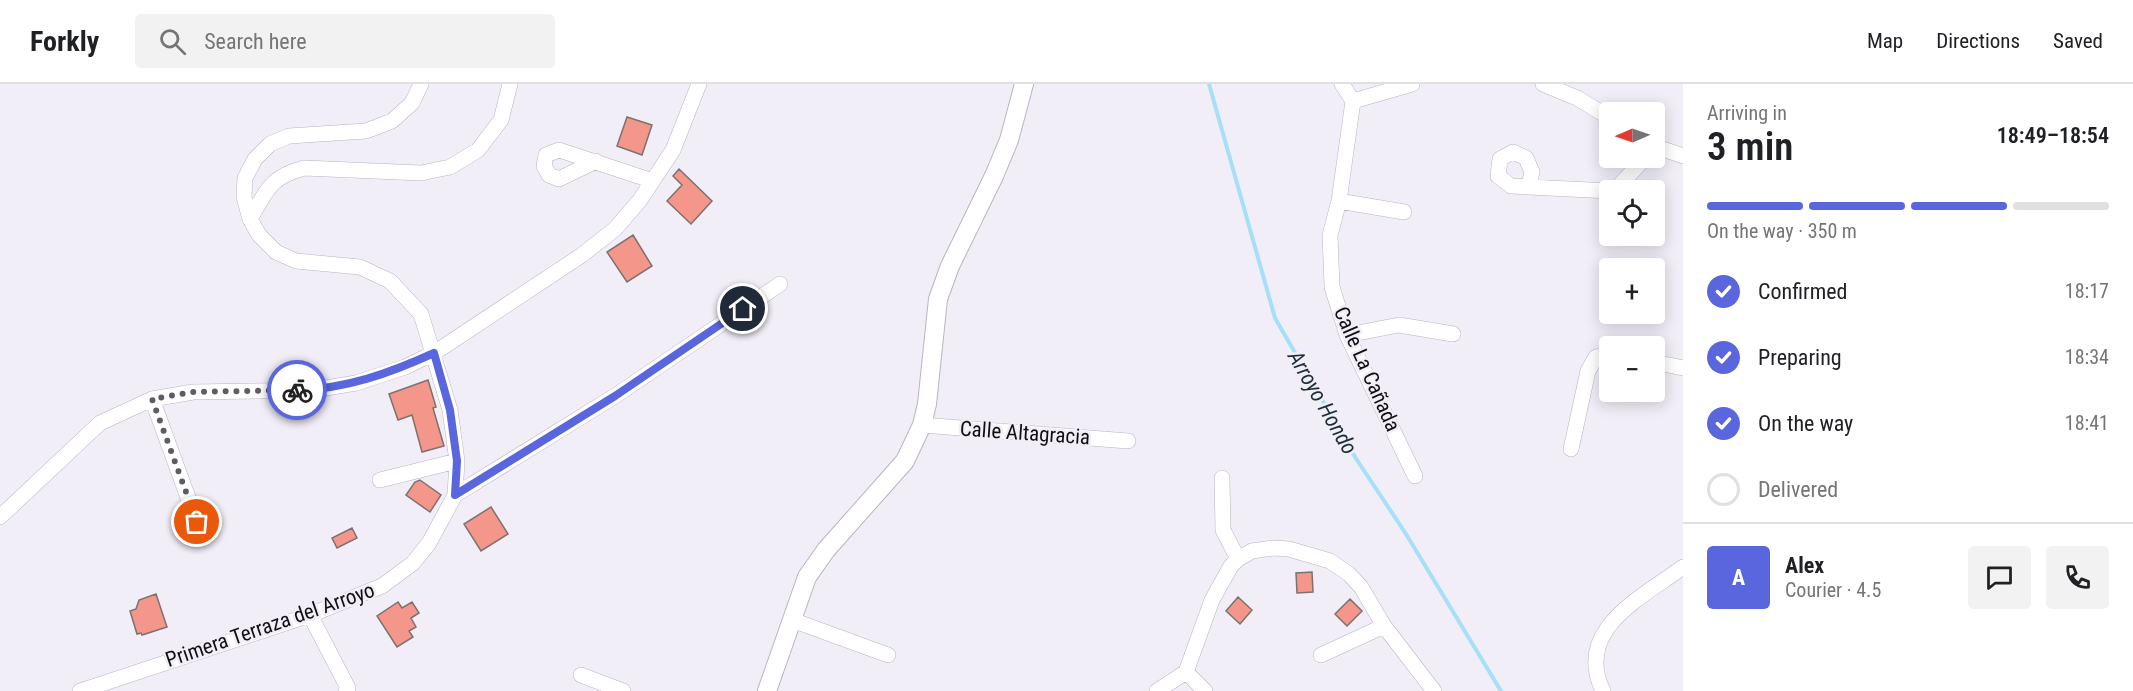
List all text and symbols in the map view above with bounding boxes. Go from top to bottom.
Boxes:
search box [135,14,555,68]
text: Forkly [30,25,99,58]
icon: search [156,25,189,58]
text: Search here [204,29,307,54]
text: Map [1867,29,1903,53]
text: Directions [1936,29,2020,53]
text: Saved [2053,29,2103,53]
text: Arriving in [1707,101,1787,125]
north arrow [1599,102,1665,168]
map controls [1599,102,1665,402]
text: 18:49–18:54 [1997,123,2109,148]
text: 3 min [1707,124,1793,170]
button: locate [1599,180,1665,246]
text: On the way · 350 m [1707,219,1857,243]
button: + [1599,258,1665,324]
icon: check [1707,275,1740,308]
text: Confirmed [1758,279,1847,304]
text: 18:17 [2065,279,2109,303]
pin [717,283,768,334]
icon: home [726,292,759,325]
street label: Calle La Cañada [1329,303,1405,435]
button: − [1599,336,1665,402]
icon: check [1707,341,1740,374]
water label: Arroyo Hondo [1282,345,1362,459]
text: Preparing [1758,345,1842,370]
text: 18:34 [2065,345,2109,369]
courier [267,360,327,420]
icon: bike [281,374,314,407]
icon: check [1707,407,1740,440]
text: On the way [1758,411,1853,436]
text: 18:41 [2065,411,2109,435]
street label: Calle Altagracia [959,416,1091,450]
text: Delivered [1758,477,1838,502]
pin [171,496,222,547]
icon: bag [180,505,213,538]
button: chat [1968,546,2031,609]
button: phone [2046,546,2109,609]
text: Alex [1785,553,1824,578]
text: A [1732,565,1745,590]
street label: Primera Terraza del Arroyo [162,578,378,672]
text: Courier · 4.5 [1785,578,1881,602]

